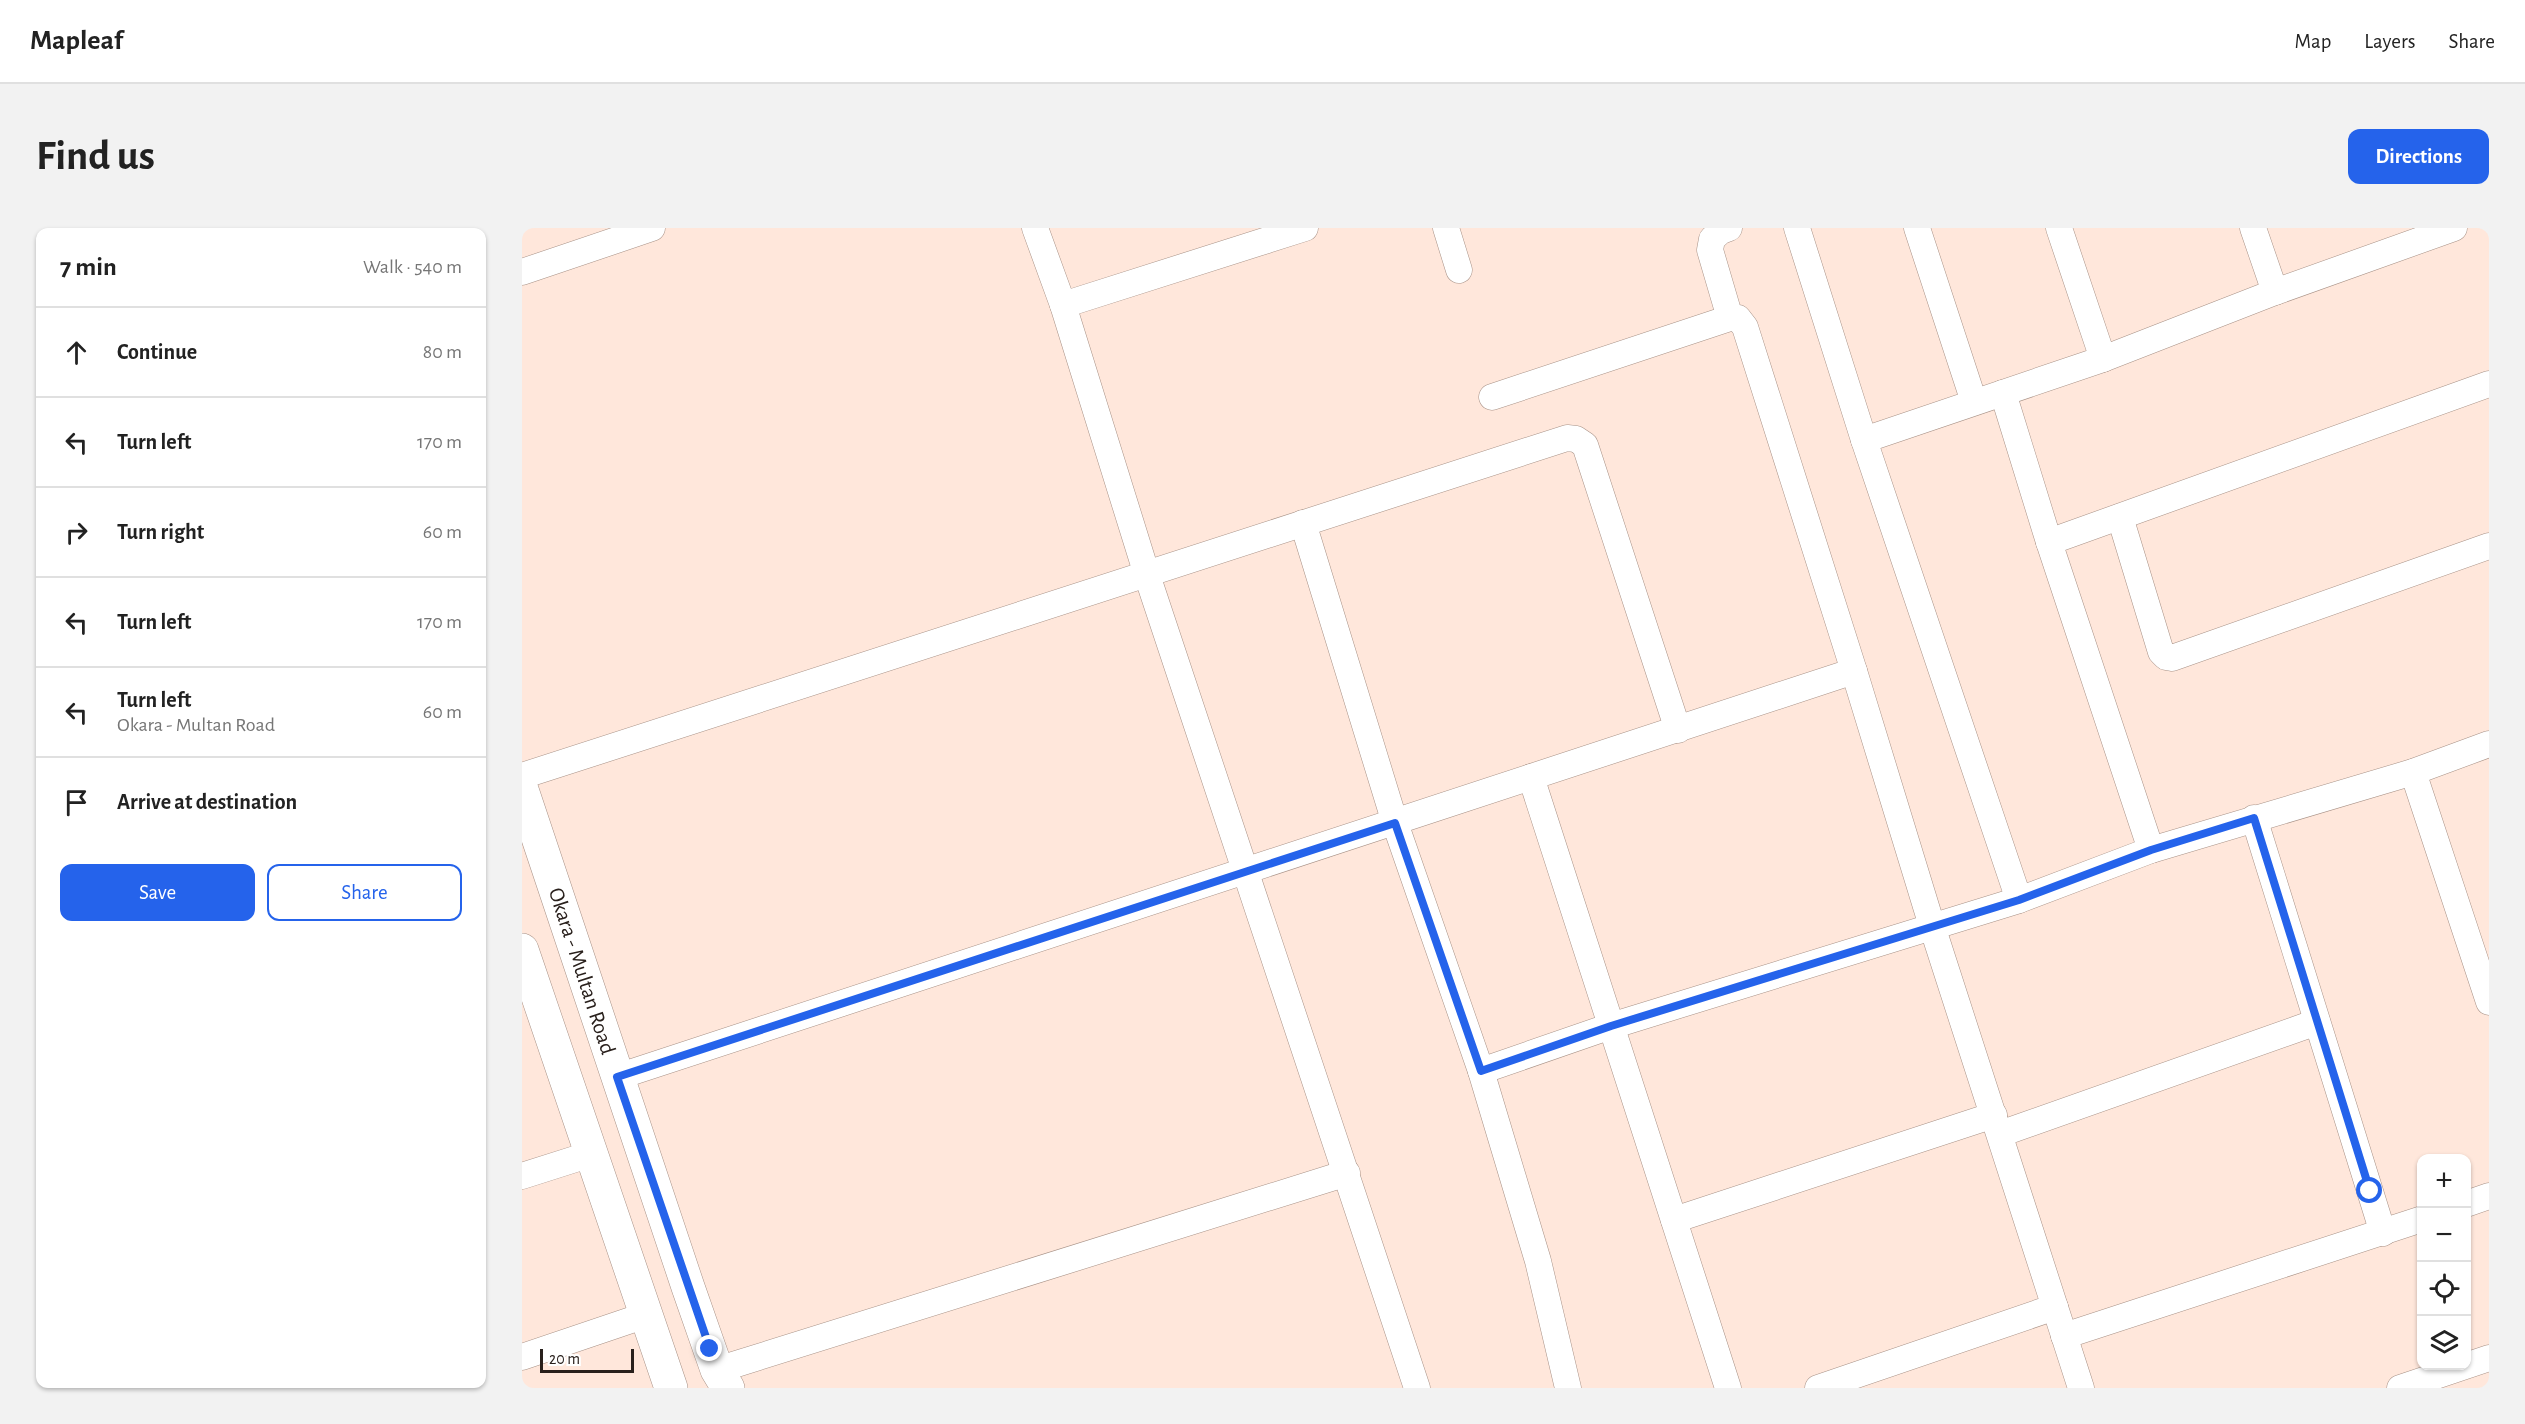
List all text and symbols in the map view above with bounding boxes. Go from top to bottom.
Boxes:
text: Mapleaf [30,27,123,55]
text: Map [2295,31,2331,52]
text: Layers [2364,31,2415,52]
text: Share [2448,31,2495,52]
button: Directions [2348,129,2489,184]
text: Find us [36,135,155,177]
text: 7 min [60,254,117,280]
text: Walk · 540 m [363,257,462,277]
icon: ahead [60,336,93,369]
text: Continue [117,341,197,363]
text: 80 m [423,342,462,362]
icon: left [60,426,93,459]
text: Turn left [117,431,191,453]
text: 170 m [417,432,462,452]
icon: right [60,516,93,549]
text: Turn right [117,521,204,543]
text: 60 m [423,522,462,542]
icon: left [60,606,93,639]
text: Turn left [117,611,191,633]
text: 170 m [417,612,462,632]
text: Turn left [117,689,191,711]
icon: left [60,696,93,729]
text: 60 m [423,702,462,722]
text: Okara - Multan Road [117,715,275,735]
icon: arrive [60,786,93,819]
text: Arrive at destination [117,791,297,813]
button: Save [60,864,255,921]
button: Share [267,864,462,921]
street label: Okara - Multan Road [545,885,619,1057]
map controls [2417,1154,2471,1370]
button: + [2417,1154,2471,1208]
route start [2356,1177,2382,1203]
button: − [2417,1208,2471,1262]
button: locate [2417,1262,2471,1316]
button: layers [2417,1316,2471,1370]
route end [696,1335,722,1361]
scale bar [540,1346,634,1374]
text: 20 m [549,1351,580,1367]

